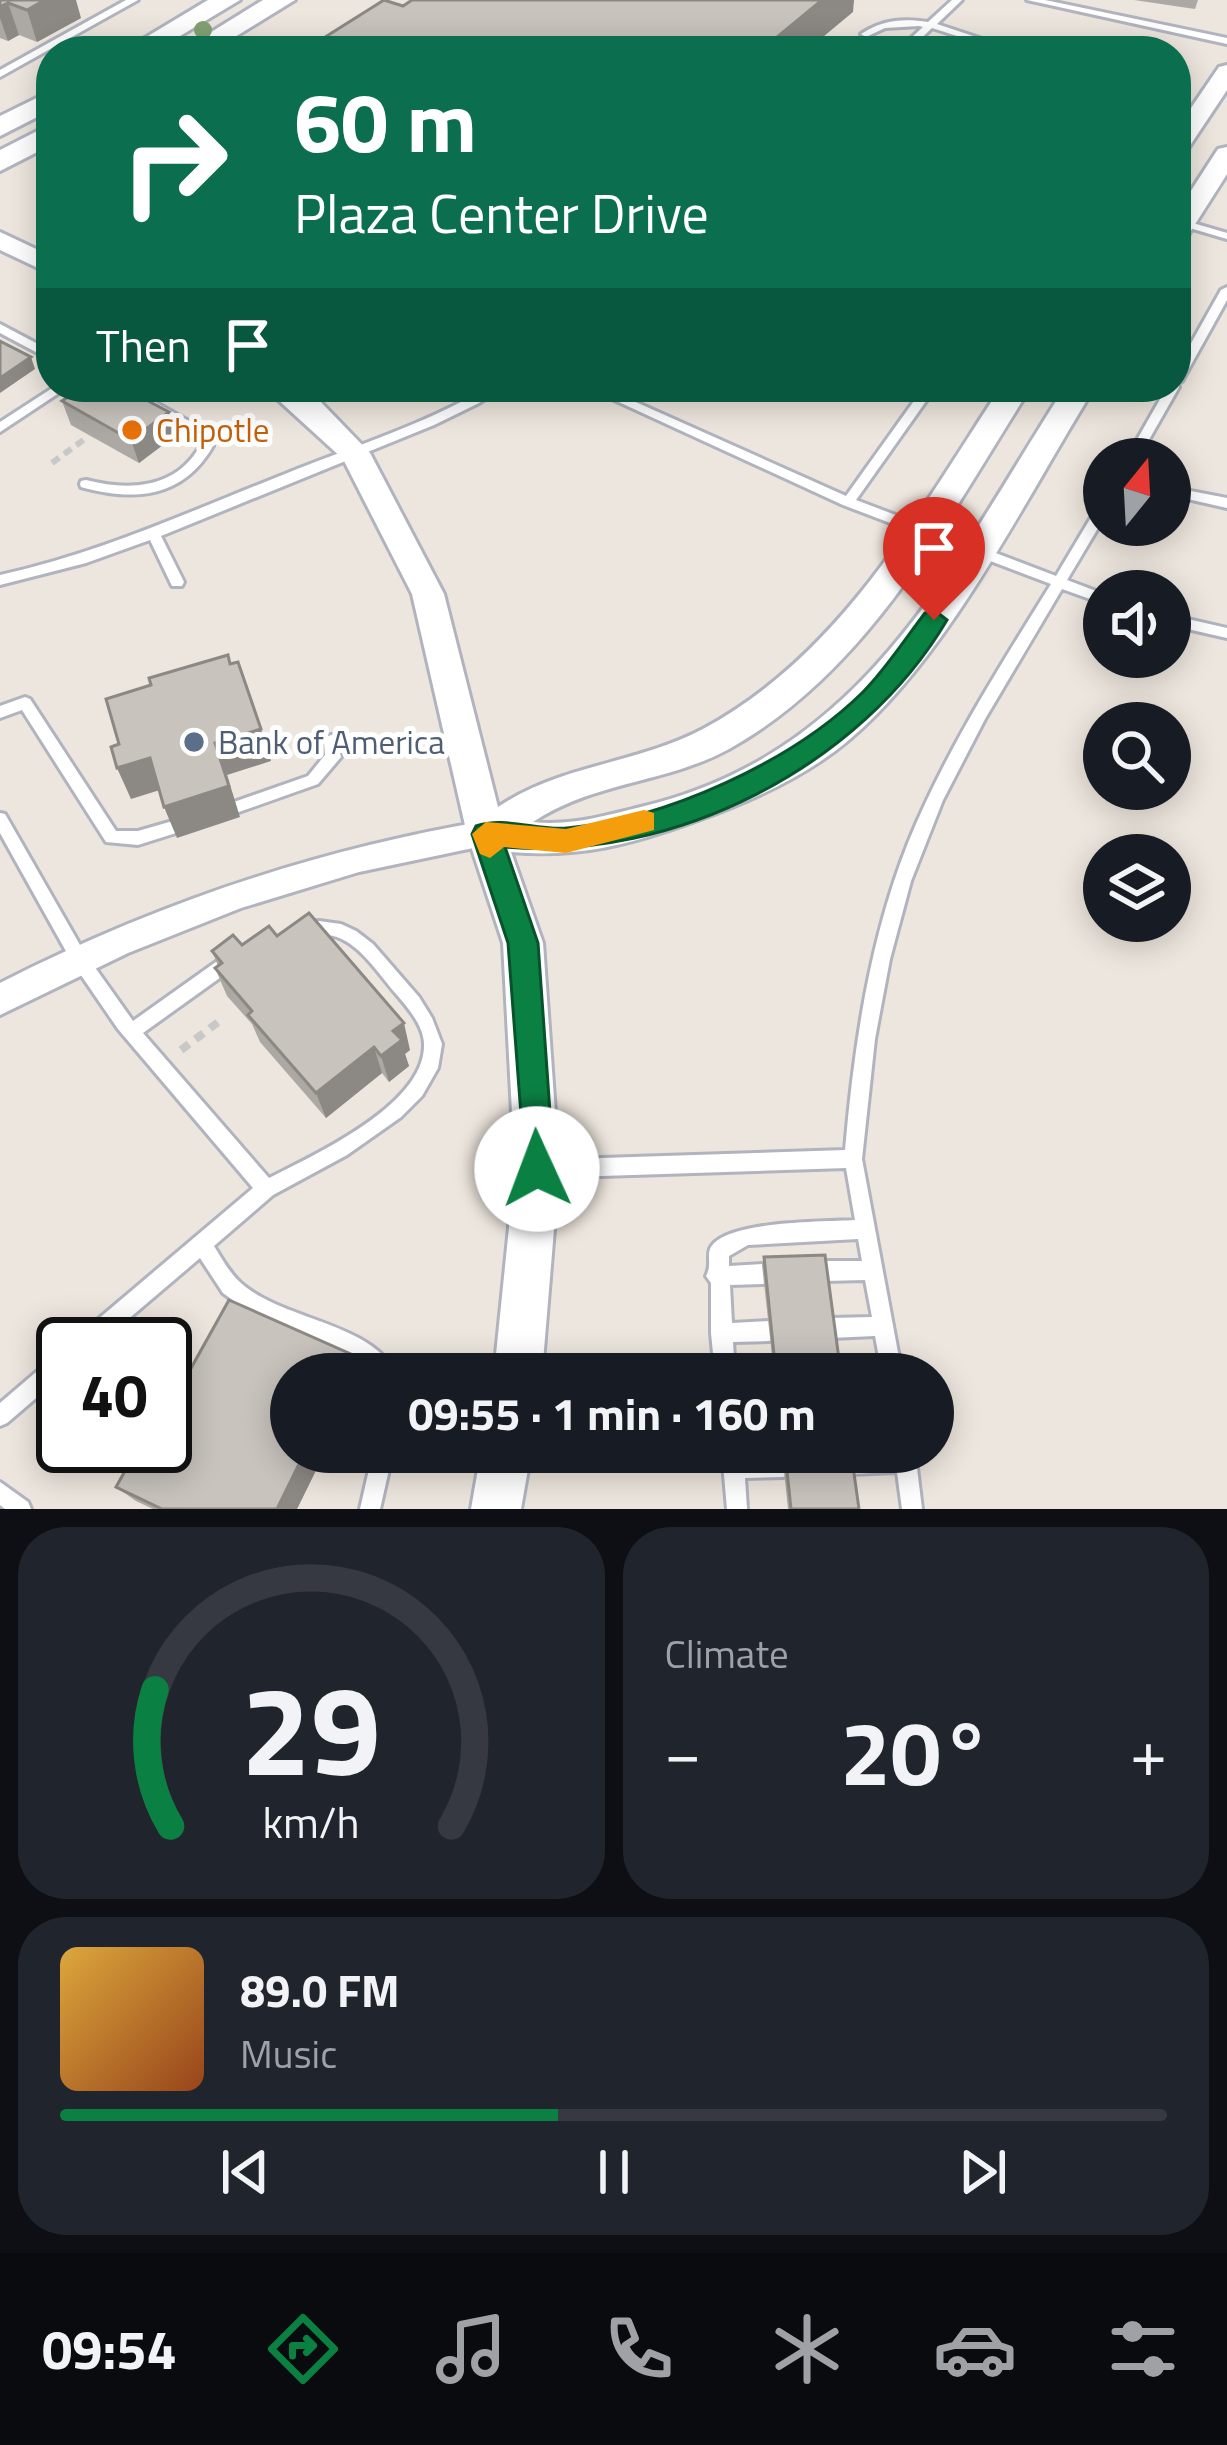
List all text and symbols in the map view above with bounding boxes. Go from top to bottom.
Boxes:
text: 60 m [294,57,477,185]
icon: right [96,84,252,240]
text: Plaza Center Drive [294,172,709,254]
text: Then [96,311,191,379]
icon: arrive [215,312,281,378]
place label: Chipotle [156,405,269,455]
marker: Chipotle [119,417,145,443]
north arrow [1083,438,1191,546]
map controls [1083,438,1191,942]
pin [883,497,985,620]
icon: arrive [901,515,967,581]
button: sound [1083,570,1191,678]
button: search [1083,702,1191,810]
place label: Bank of America [218,717,445,767]
marker: Bank of America [181,729,207,755]
button: layers [1083,834,1191,942]
position arrow [474,1106,600,1232]
speed limit sign: 40 [36,1317,192,1473]
text: 09:55 · 1 min · 160 m [408,1379,816,1447]
text: Climate [665,1624,789,1683]
text: 29 [241,1634,381,1823]
text: 20° [840,1683,991,1820]
text: − [665,1701,701,1802]
text: + [1130,1701,1167,1802]
text: km/h [263,1789,360,1855]
text: 89.0 FM [240,1956,400,2024]
text: Music [240,2024,337,2083]
icon: previous [212,2139,278,2205]
icon: pause [581,2139,647,2205]
icon: next [950,2139,1016,2205]
icon: directions [261,2307,345,2391]
icon: music [429,2307,513,2391]
icon: phone [597,2307,681,2391]
icon: climate [765,2307,849,2391]
icon: car [933,2307,1017,2391]
icon: filters [1101,2307,1185,2391]
text: 09:54 [42,2308,177,2390]

